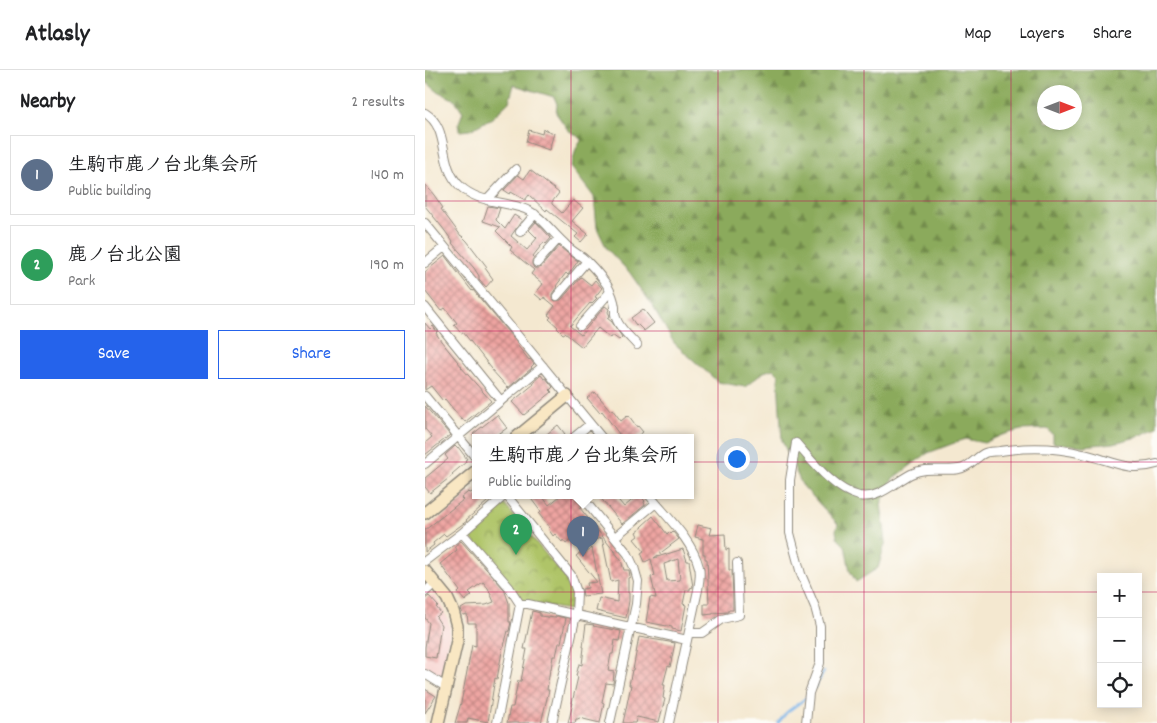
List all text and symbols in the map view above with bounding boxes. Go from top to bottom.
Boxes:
text: Atlasly [25,18,89,52]
text: Map [964,22,991,47]
text: Layers [1019,22,1065,47]
text: Share [1093,22,1132,47]
north arrow [1037,85,1082,130]
text: Nearby [20,88,75,118]
text: 2 results [351,91,405,114]
text: 生駒市鹿ノ台北集会所 [68,153,258,180]
text: 1 [35,164,39,187]
text: 140 m [370,164,404,187]
text: Public building [68,180,151,203]
text: 鹿ノ台北公園 [68,243,182,270]
text: 2 [34,254,41,277]
text: 190 m [370,254,404,277]
text: Park [68,270,95,293]
button: Save [20,330,208,379]
button: Share [218,330,405,379]
popup [472,434,694,499]
text: 生駒市鹿ノ台北集会所 [488,444,678,471]
your location [724,446,750,472]
text: Public building [488,471,571,494]
pin: 2 [500,514,532,555]
pin: 1 [567,516,599,557]
map controls [1097,573,1142,708]
button: + [1097,573,1142,618]
button: − [1097,618,1142,663]
button: locate [1097,663,1142,708]

